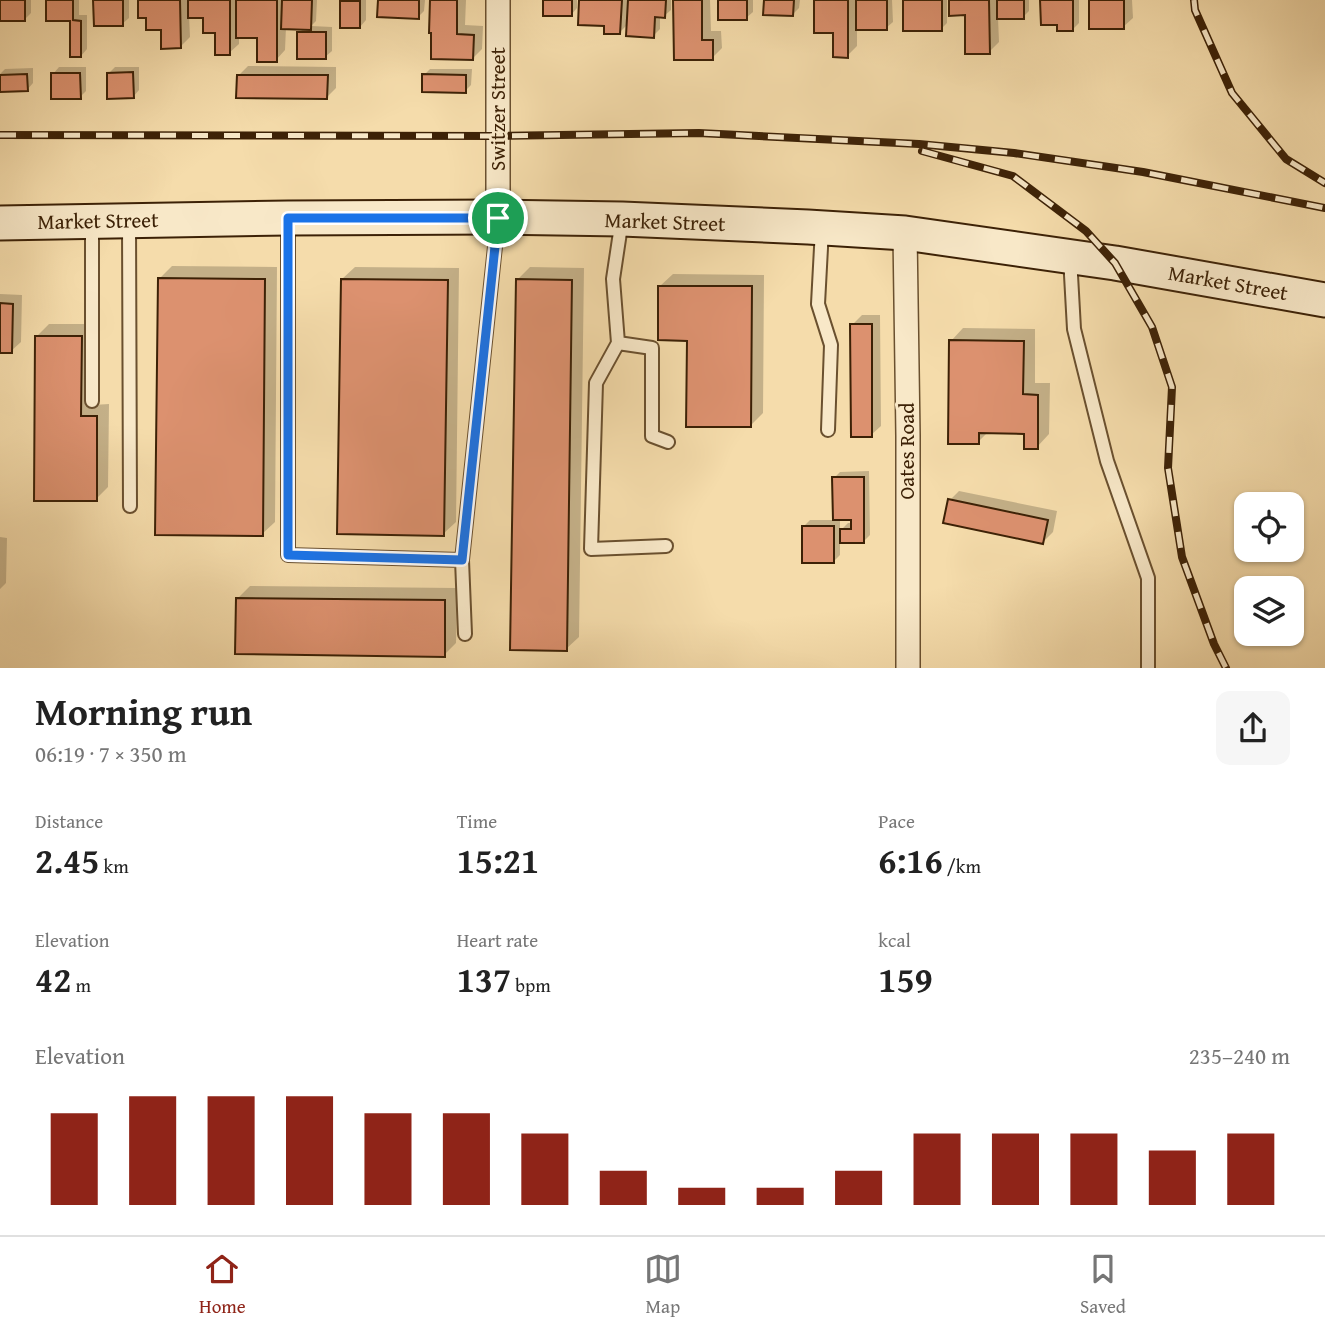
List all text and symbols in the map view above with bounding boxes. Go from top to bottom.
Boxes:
street label: Switzer Street [482,46,513,171]
pin [468,188,528,248]
icon: arrive [479,199,517,237]
street label: Market Street [37,204,159,237]
street label: Market Street [604,204,727,239]
street label: Market Street [1166,257,1291,308]
street label: Oates Road [891,402,922,499]
map controls [1234,492,1304,646]
button: locate [1234,492,1304,562]
button: layers [1234,576,1304,646]
text: Morning run [35,683,252,739]
button: share [1216,691,1290,765]
text: 06:19 · 7 × 350 m [35,737,187,770]
text: Distance [35,807,103,835]
text: Time [457,807,497,835]
text: Pace [878,807,915,835]
text: 2.45 [35,835,99,886]
text: 15:21 [457,835,539,886]
text: 6:16 [878,835,943,886]
text: km [99,852,129,880]
text: /km [943,852,981,880]
text: Elevation [35,926,109,954]
text: Heart rate [457,926,538,954]
text: kcal [878,926,911,954]
text: 42 [35,954,71,1005]
text: 137 [457,954,511,1005]
text: 159 [878,954,933,1005]
text: m [71,971,91,999]
text: bpm [511,971,551,999]
text: Elevation [35,1039,125,1072]
text: 235–240 m [1189,1039,1290,1072]
tab: Home [199,1250,246,1320]
tab: Map [644,1250,682,1320]
tab: Saved [1080,1250,1126,1320]

